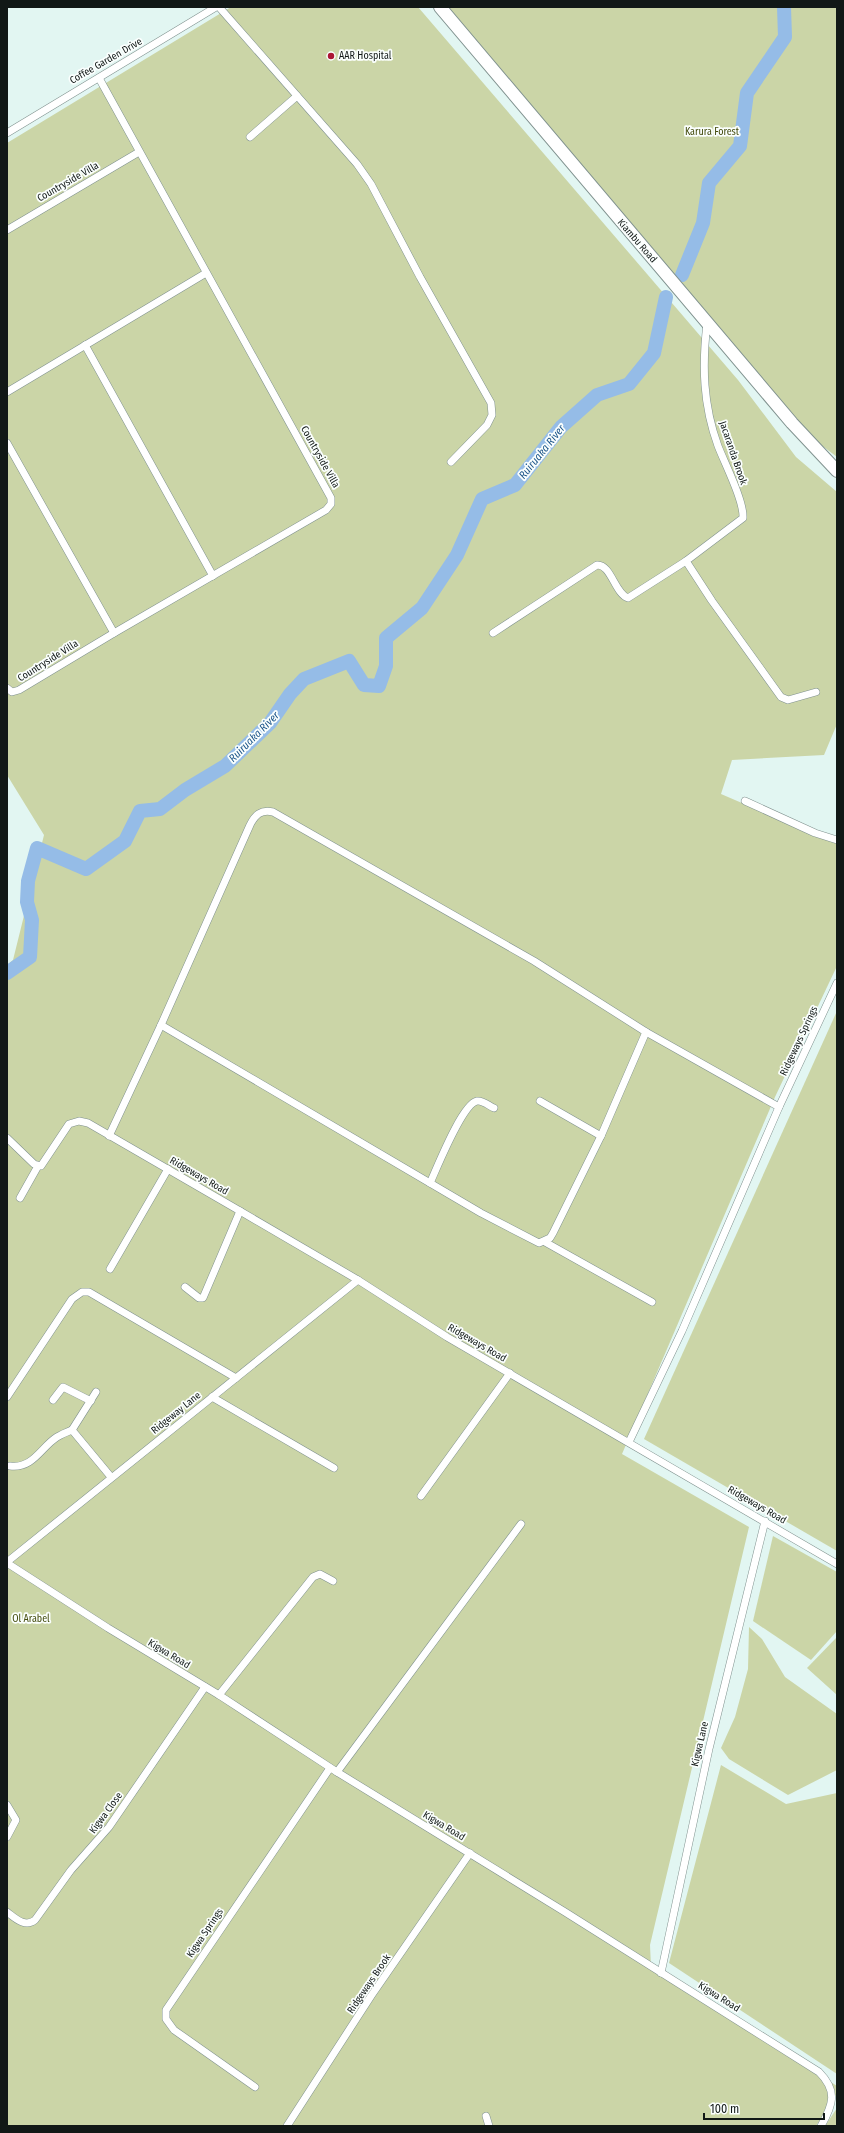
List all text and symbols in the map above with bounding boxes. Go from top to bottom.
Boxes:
street label: Coffee Garden Drive [68,35,144,87]
place label: AAR Hospital [339,50,392,62]
marker: AAR Hospital [326,51,336,61]
park label: Karura Forest [685,126,740,138]
street label: Countryside Villa [35,160,101,204]
street label: Kiambu Road [615,217,659,265]
street label: Jacaranda Brook [716,420,750,487]
water label: Ruiruaka River [516,421,569,482]
street label: Countryside Villa [298,424,342,490]
street label: Countryside Villa [16,638,81,684]
water label: Ruiruaka River [226,708,283,765]
street label: Ridgeways Springs [778,1004,820,1078]
street label: Ridgeways Road [168,1154,230,1198]
street label: Ridgeways Road [446,1321,508,1365]
street label: Ridgeway Lane [149,1389,203,1437]
street label: Ridgeways Road [726,1483,788,1527]
park label: Ol Arabel [12,1613,50,1625]
street label: Kigwa Road [146,1637,192,1671]
street label: Kigwa Lane [689,1720,711,1768]
street label: Kigwa Close [87,1790,125,1836]
street label: Kigwa Road [421,1809,467,1843]
street label: Kigwa Springs [184,1906,226,1960]
street label: Ridgeways Brook [345,1952,393,2016]
street label: Kigwa Road [696,1979,742,2015]
scale bar [704,2095,824,2121]
text: 100 m [710,2102,739,2116]

